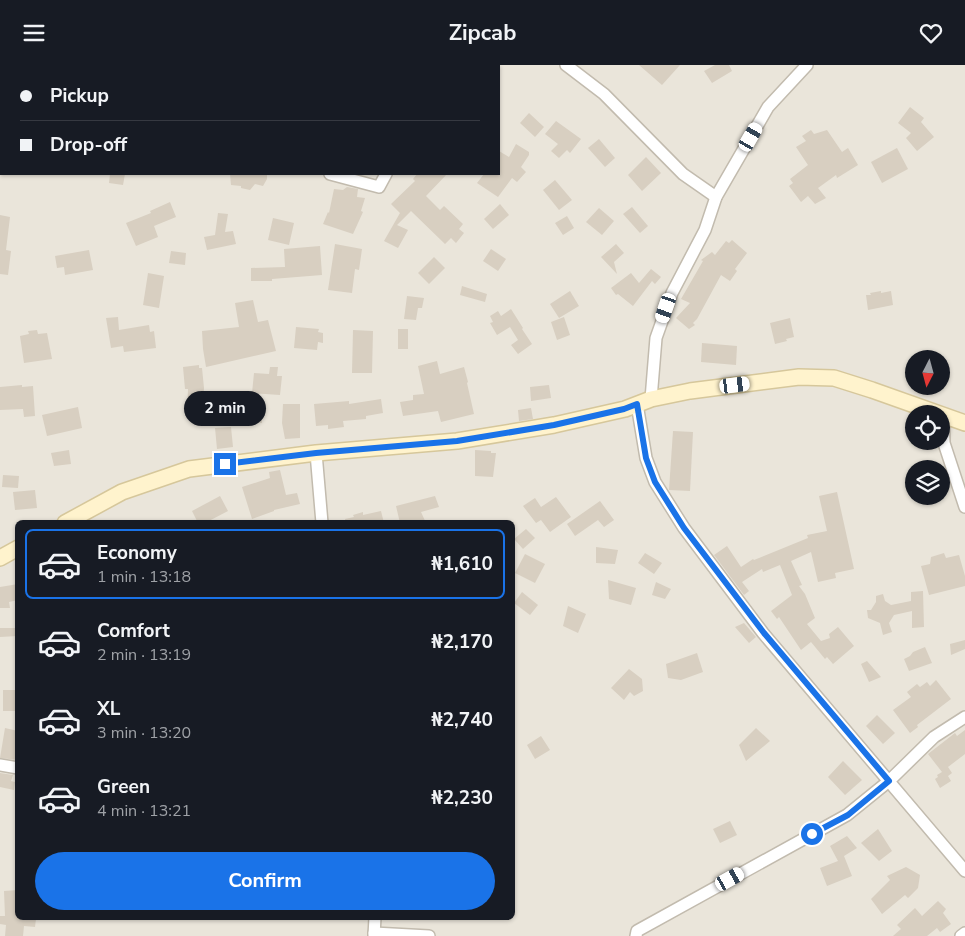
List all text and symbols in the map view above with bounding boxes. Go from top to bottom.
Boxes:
text: Zipcab [449,18,516,48]
icon: menu [20,19,48,47]
icon: heart [917,19,945,47]
text: Pickup [50,83,109,109]
car [737,120,764,154]
text: Drop-off [50,132,127,158]
car [654,291,677,325]
north arrow [905,350,950,395]
map controls [905,350,950,505]
car [719,376,750,394]
callout: 2 min [184,391,266,427]
text: 2 min [204,397,246,419]
button: locate [905,405,950,450]
route end [214,453,236,475]
button: layers [905,460,950,505]
text: Economy [97,540,177,566]
icon: car [37,542,82,587]
text: ₦1,610 [431,551,493,577]
text: 1 min · 13:18 [97,566,191,588]
text: Comfort [97,618,170,644]
icon: car [37,620,82,665]
text: ₦2,170 [431,629,493,655]
text: 2 min · 13:19 [97,644,191,666]
text: XL [97,696,120,722]
icon: car [37,698,82,743]
text: ₦2,740 [431,707,493,733]
text: 3 min · 13:20 [97,722,191,744]
text: Green [97,774,150,800]
icon: car [37,776,82,821]
text: ₦2,230 [431,785,493,811]
text: 4 min · 13:21 [97,800,191,822]
route start [801,823,823,845]
button: Confirm [35,852,495,910]
car [713,865,746,893]

